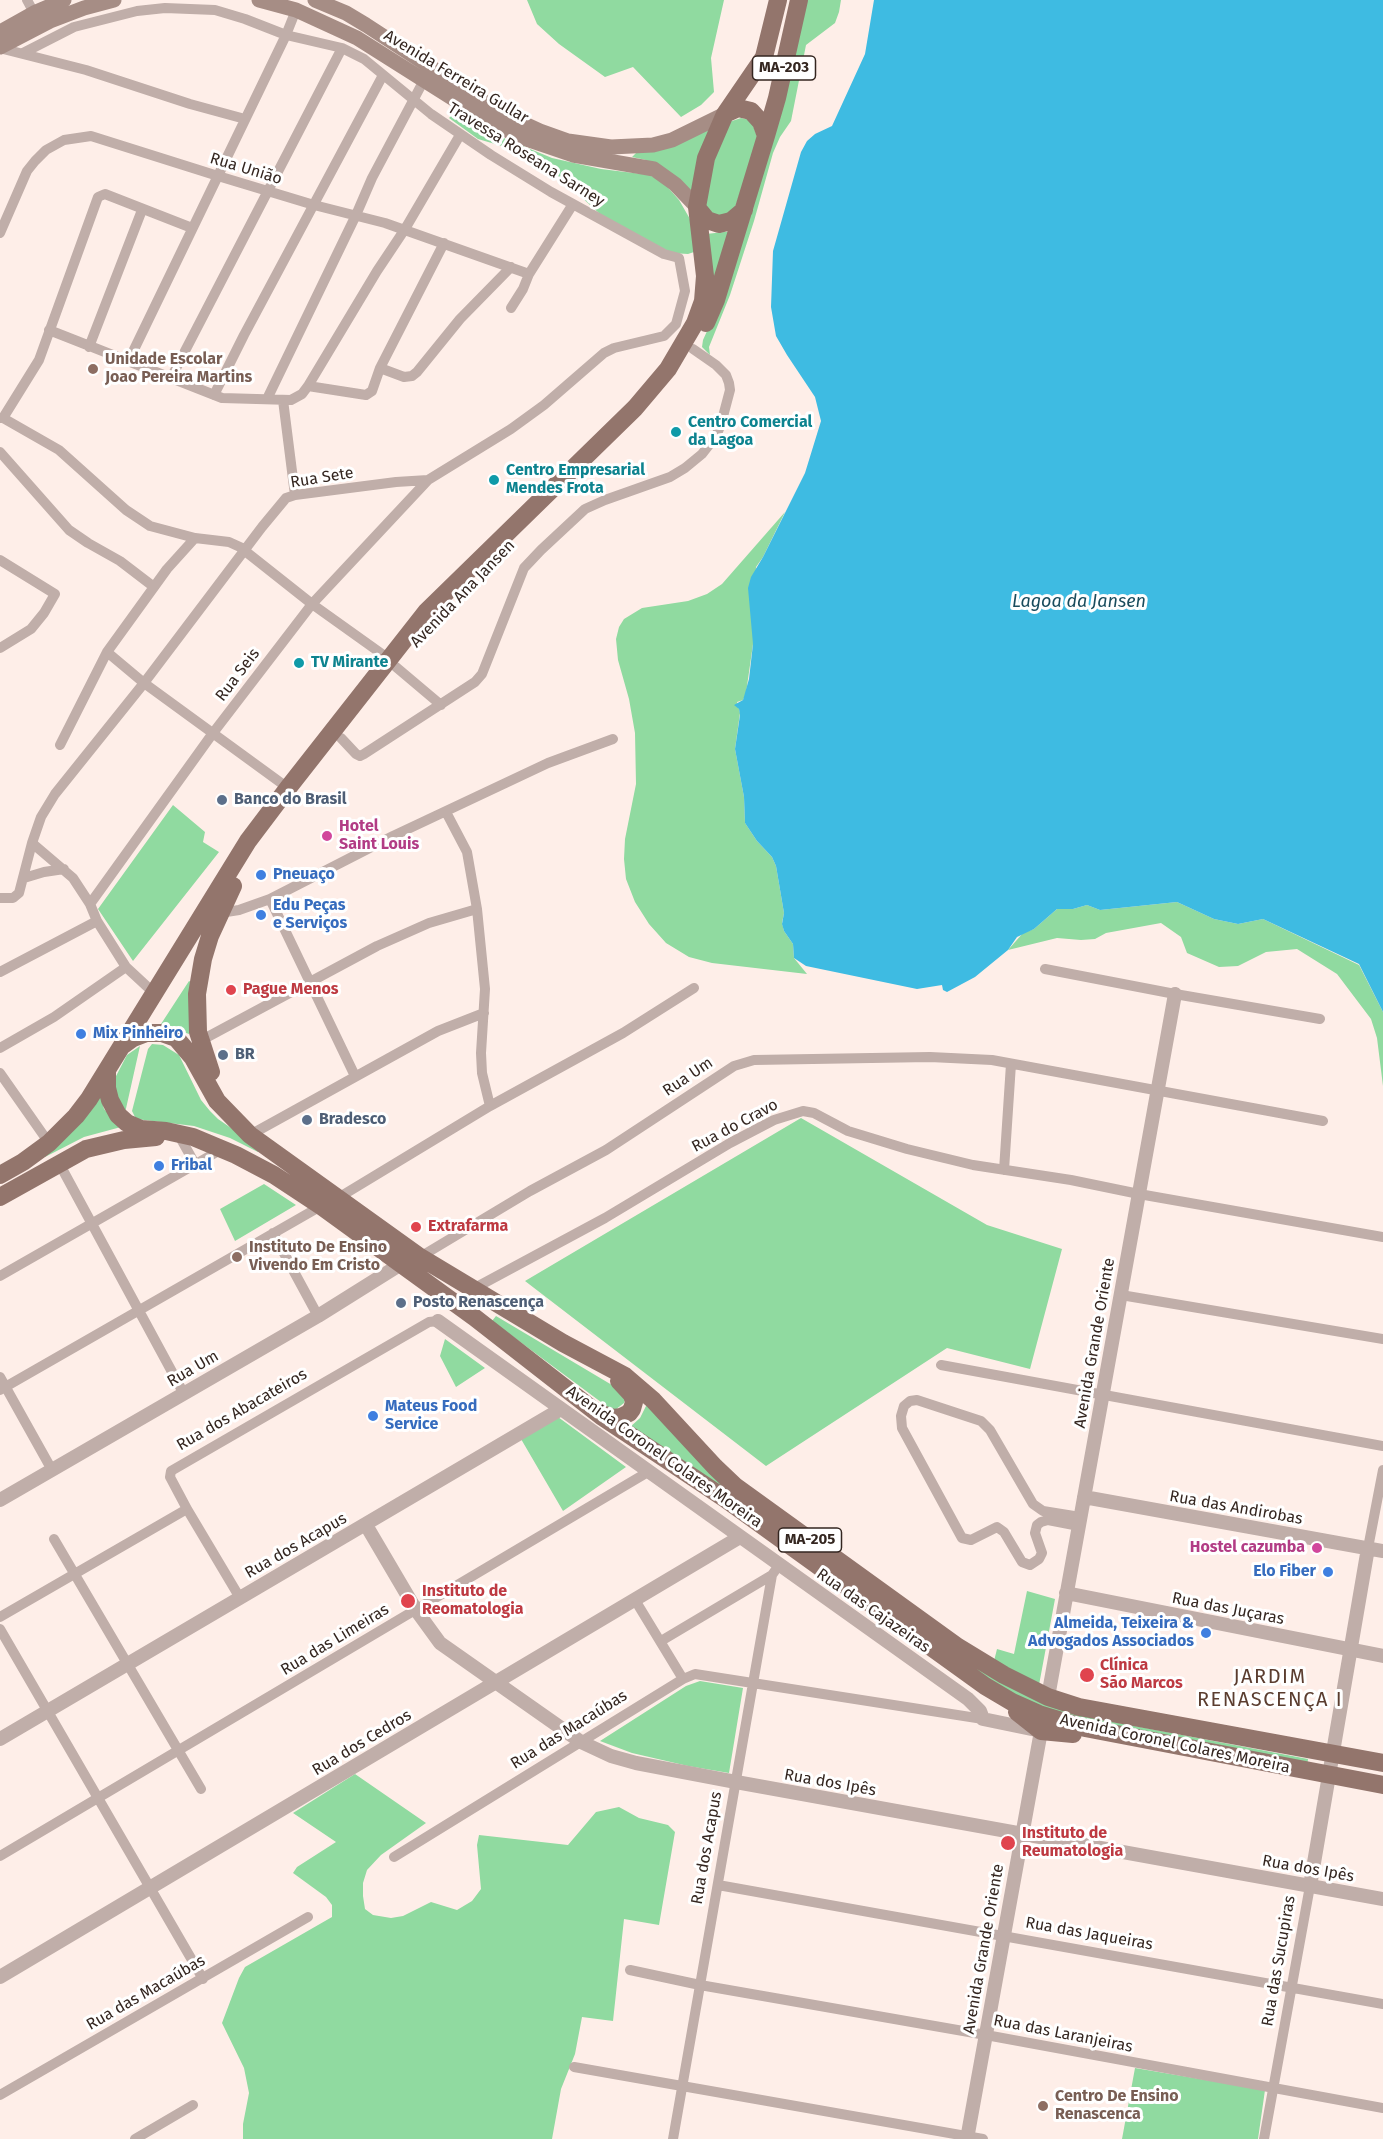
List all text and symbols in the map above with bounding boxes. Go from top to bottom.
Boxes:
street label: Avenida Ferreira Gullar [380,26,532,128]
road number: MA-203 [752,56,816,80]
street label: Travessa Roseana Sarney [444,99,608,211]
street label: Rua União [208,149,284,189]
place label: Unidade Escolar Joao Pereira Martins [105,350,252,388]
marker: Unidade Escolar Joao Pereira Martins [86,362,100,376]
place label: Centro Comercial da Lagoa [688,413,812,451]
marker: Centro Comercial da Lagoa [669,425,683,439]
place label: Centro Empresarial Mendes Frota [506,461,645,499]
street label: Rua Sete [289,464,355,492]
marker: Centro Empresarial Mendes Frota [487,473,501,487]
street label: Avenida Ana Jansen [407,536,519,652]
water label: Lagoa da Jansen [1012,591,1146,613]
street label: Rua Seis [212,645,264,705]
place label: TV Mirante [311,653,388,673]
marker: TV Mirante [292,656,306,670]
place label: Banco do Brasil [234,790,346,810]
marker: Banco do Brasil [215,793,229,807]
place label: Hotel Saint Louis [339,817,419,855]
marker: Hotel Saint Louis [320,829,334,843]
place label: Pneuaço [273,865,335,885]
marker: Pneuaço [254,868,268,882]
place label: Edu Peças e Serviços [273,896,347,934]
marker: Edu Peças e Serviços [254,908,268,922]
place label: Pague Menos [243,980,339,1000]
marker: Pague Menos [224,983,238,997]
place label: Mix Pinheiro [93,1024,183,1044]
marker: Mix Pinheiro [74,1027,88,1041]
place label: BR [235,1045,255,1065]
marker: BR [216,1048,230,1062]
street label: Rua Um [659,1053,717,1101]
street label: Rua do Cravo [689,1095,781,1157]
place label: Bradesco [319,1110,386,1130]
marker: Bradesco [300,1113,314,1127]
place label: Fribal [171,1156,212,1176]
marker: Fribal [152,1159,166,1173]
place label: Extrafarma [428,1217,508,1237]
marker: Extrafarma [409,1220,423,1234]
place label: Instituto De Ensino Vivendo Em Cristo [249,1238,387,1276]
marker: Instituto De Ensino Vivendo Em Cristo [230,1250,244,1264]
street label: Avenida Grande Oriente [1071,1256,1119,1430]
place label: Posto Renascença [413,1293,544,1313]
marker: Posto Renascença [394,1296,408,1310]
street label: Rua Um [164,1347,222,1391]
street label: Rua dos Abacateiros [173,1365,311,1455]
street label: Avenida Coronel Colares Moreira [562,1382,766,1532]
place label: Mateus Food Service [385,1397,477,1435]
marker: Mateus Food Service [366,1409,380,1423]
street label: Rua das Andirobas [1168,1487,1304,1529]
street label: Rua dos Acapus [242,1509,350,1583]
road number: MA-205 [778,1528,842,1552]
place label: Hostel cazumba [1190,1538,1305,1558]
marker: Hostel cazumba [1310,1541,1324,1555]
place label: Elo Fiber [1253,1562,1316,1582]
street label: Rua das Cajazeiras [813,1565,933,1657]
marker: Elo Fiber [1321,1565,1335,1579]
place label: Instituto de Reomatologia [422,1582,523,1620]
street label: Rua das Juçaras [1170,1589,1286,1629]
marker: Instituto de Reomatologia [399,1592,417,1610]
street label: Rua das Limeiras [277,1600,393,1680]
place label: Almeida, Teixeira & Advogados Associados [1028,1614,1194,1652]
marker: Almeida, Teixeira & Advogados Associados [1199,1626,1213,1640]
place label: Clínica São Marcos [1100,1656,1183,1694]
district label: JARDIM RENASCENÇA I [1197,1665,1343,1712]
marker: Clínica São Marcos [1078,1666,1096,1684]
street label: Rua das Macaúbas [507,1686,631,1774]
street label: Rua dos Cedros [309,1706,415,1780]
street label: Avenida Coronel Colares Moreira [1058,1710,1292,1778]
street label: Rua dos Ipês [783,1765,877,1801]
street label: Rua dos Acapus [688,1790,726,1906]
place label: Instituto de Reumatologia [1022,1824,1123,1862]
marker: Instituto de Reumatologia [999,1834,1017,1852]
street label: Rua dos Ipês [1261,1851,1355,1887]
street label: Avenida Grande Oriente [960,1862,1008,2036]
street label: Rua das Sucupiras [1258,1894,1300,2028]
street label: Rua das Jaqueiras [1024,1913,1154,1955]
street label: Rua das Macaúbas [83,1951,209,2035]
street label: Rua das Laranjeiras [992,2011,1134,2057]
place label: Centro De Ensino Renascenca [1055,2087,1179,2125]
marker: Centro De Ensino Renascenca [1036,2099,1050,2113]

